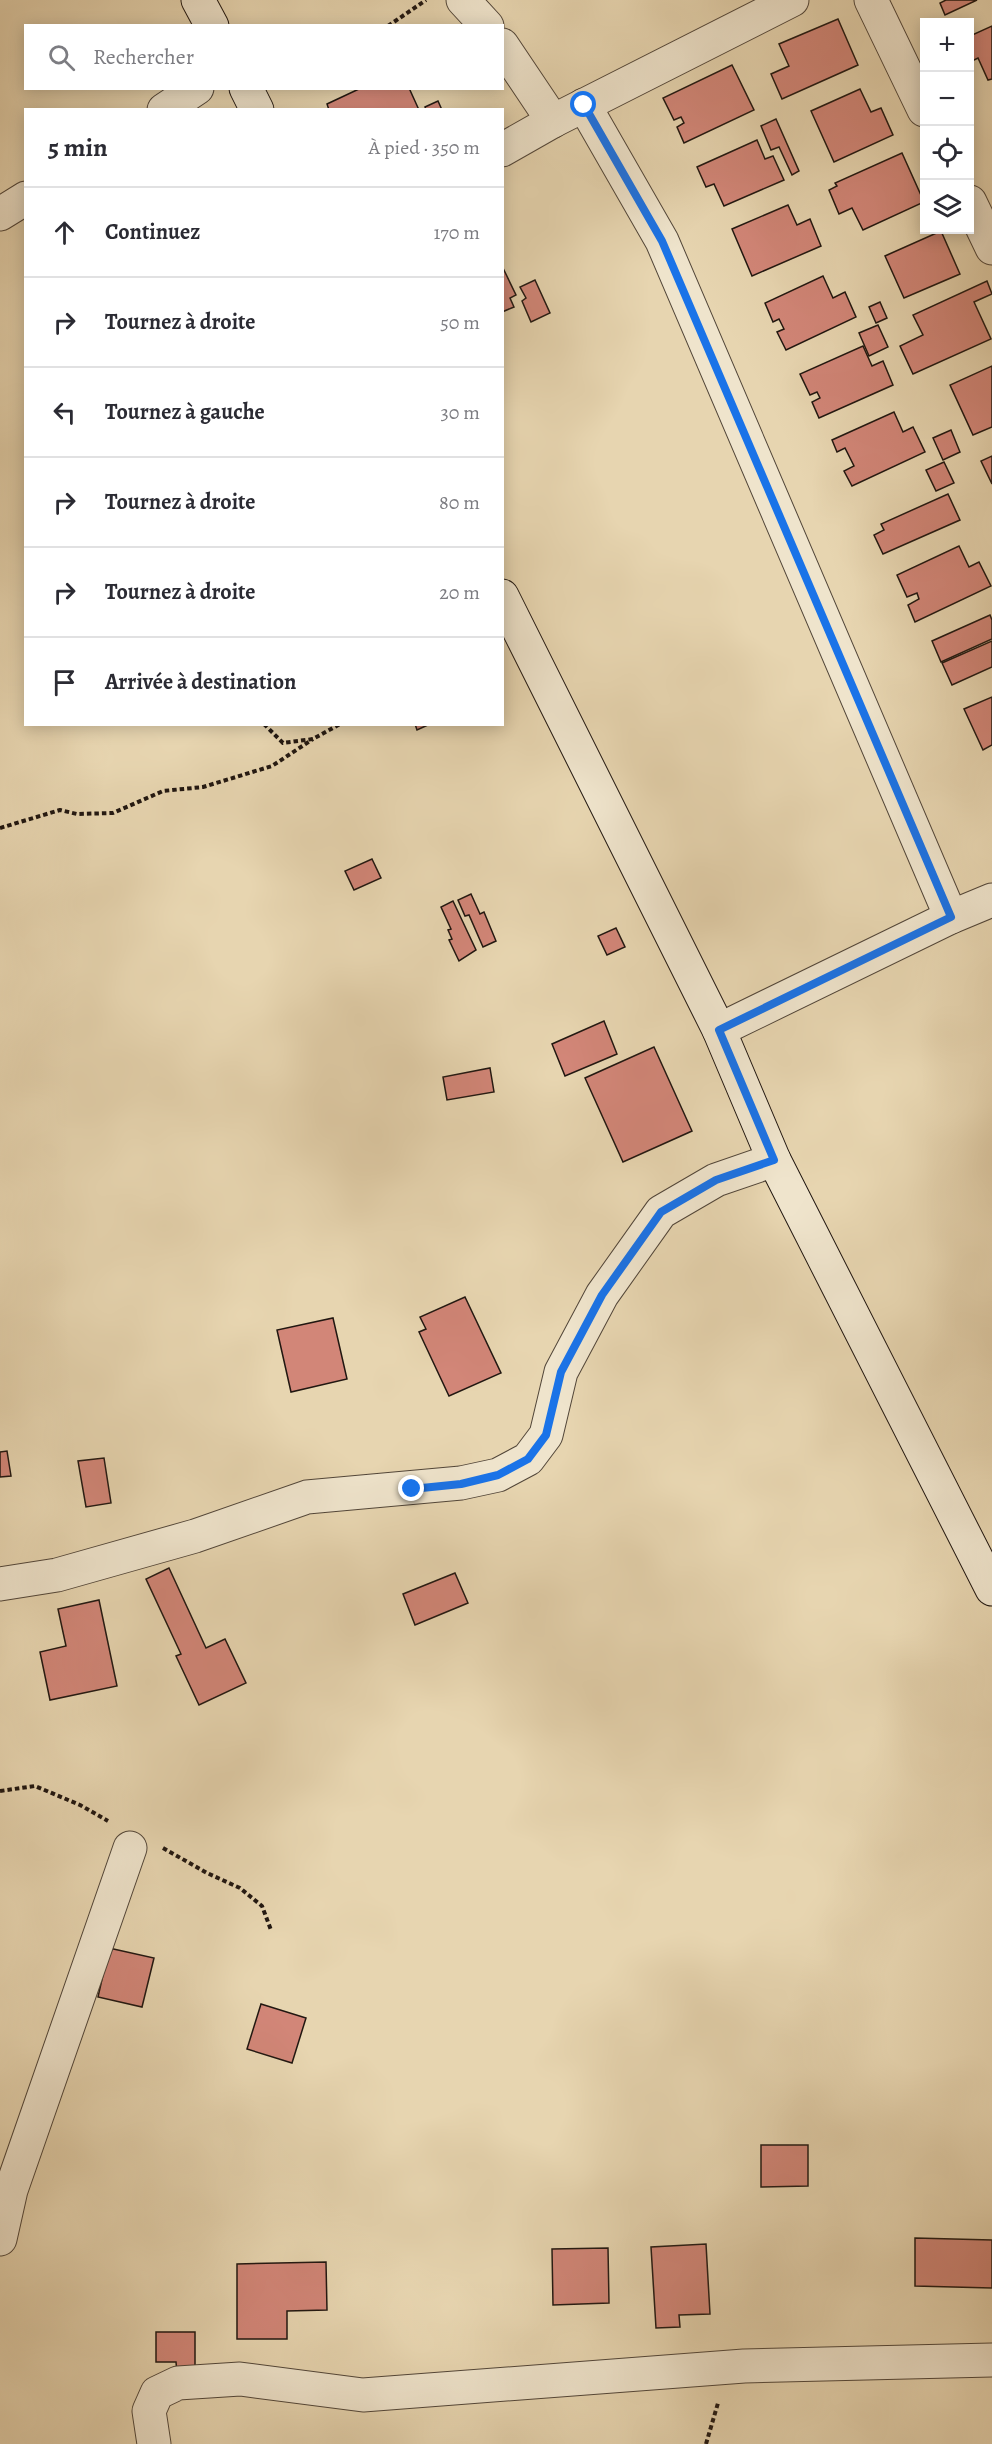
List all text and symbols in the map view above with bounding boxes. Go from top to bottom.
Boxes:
map controls [920,18,974,234]
button: + [920,18,974,72]
search box [24,24,504,90]
icon: search [45,41,78,74]
text: Rechercher [93,42,194,72]
button: − [920,72,974,126]
route start [570,91,596,117]
button: locate [920,126,974,180]
text: 5 min [48,130,108,165]
text: À pied · 350 m [368,134,480,161]
button: layers [920,180,974,234]
icon: ahead [48,216,81,249]
text: Continuez [105,217,200,247]
text: 170 m [434,219,480,246]
icon: right [48,306,81,339]
text: Tournez à droite [105,307,256,337]
text: 50 m [440,309,480,336]
icon: left [48,396,81,429]
text: Tournez à gauche [105,397,265,427]
text: 30 m [440,399,480,426]
icon: right [48,486,81,519]
text: Tournez à droite [105,487,256,517]
text: 80 m [439,489,480,516]
icon: right [48,576,81,609]
text: Tournez à droite [105,577,256,607]
text: 20 m [439,579,480,606]
icon: arrive [48,666,81,699]
text: Arrivée à destination [105,667,296,697]
route end [398,1475,424,1501]

